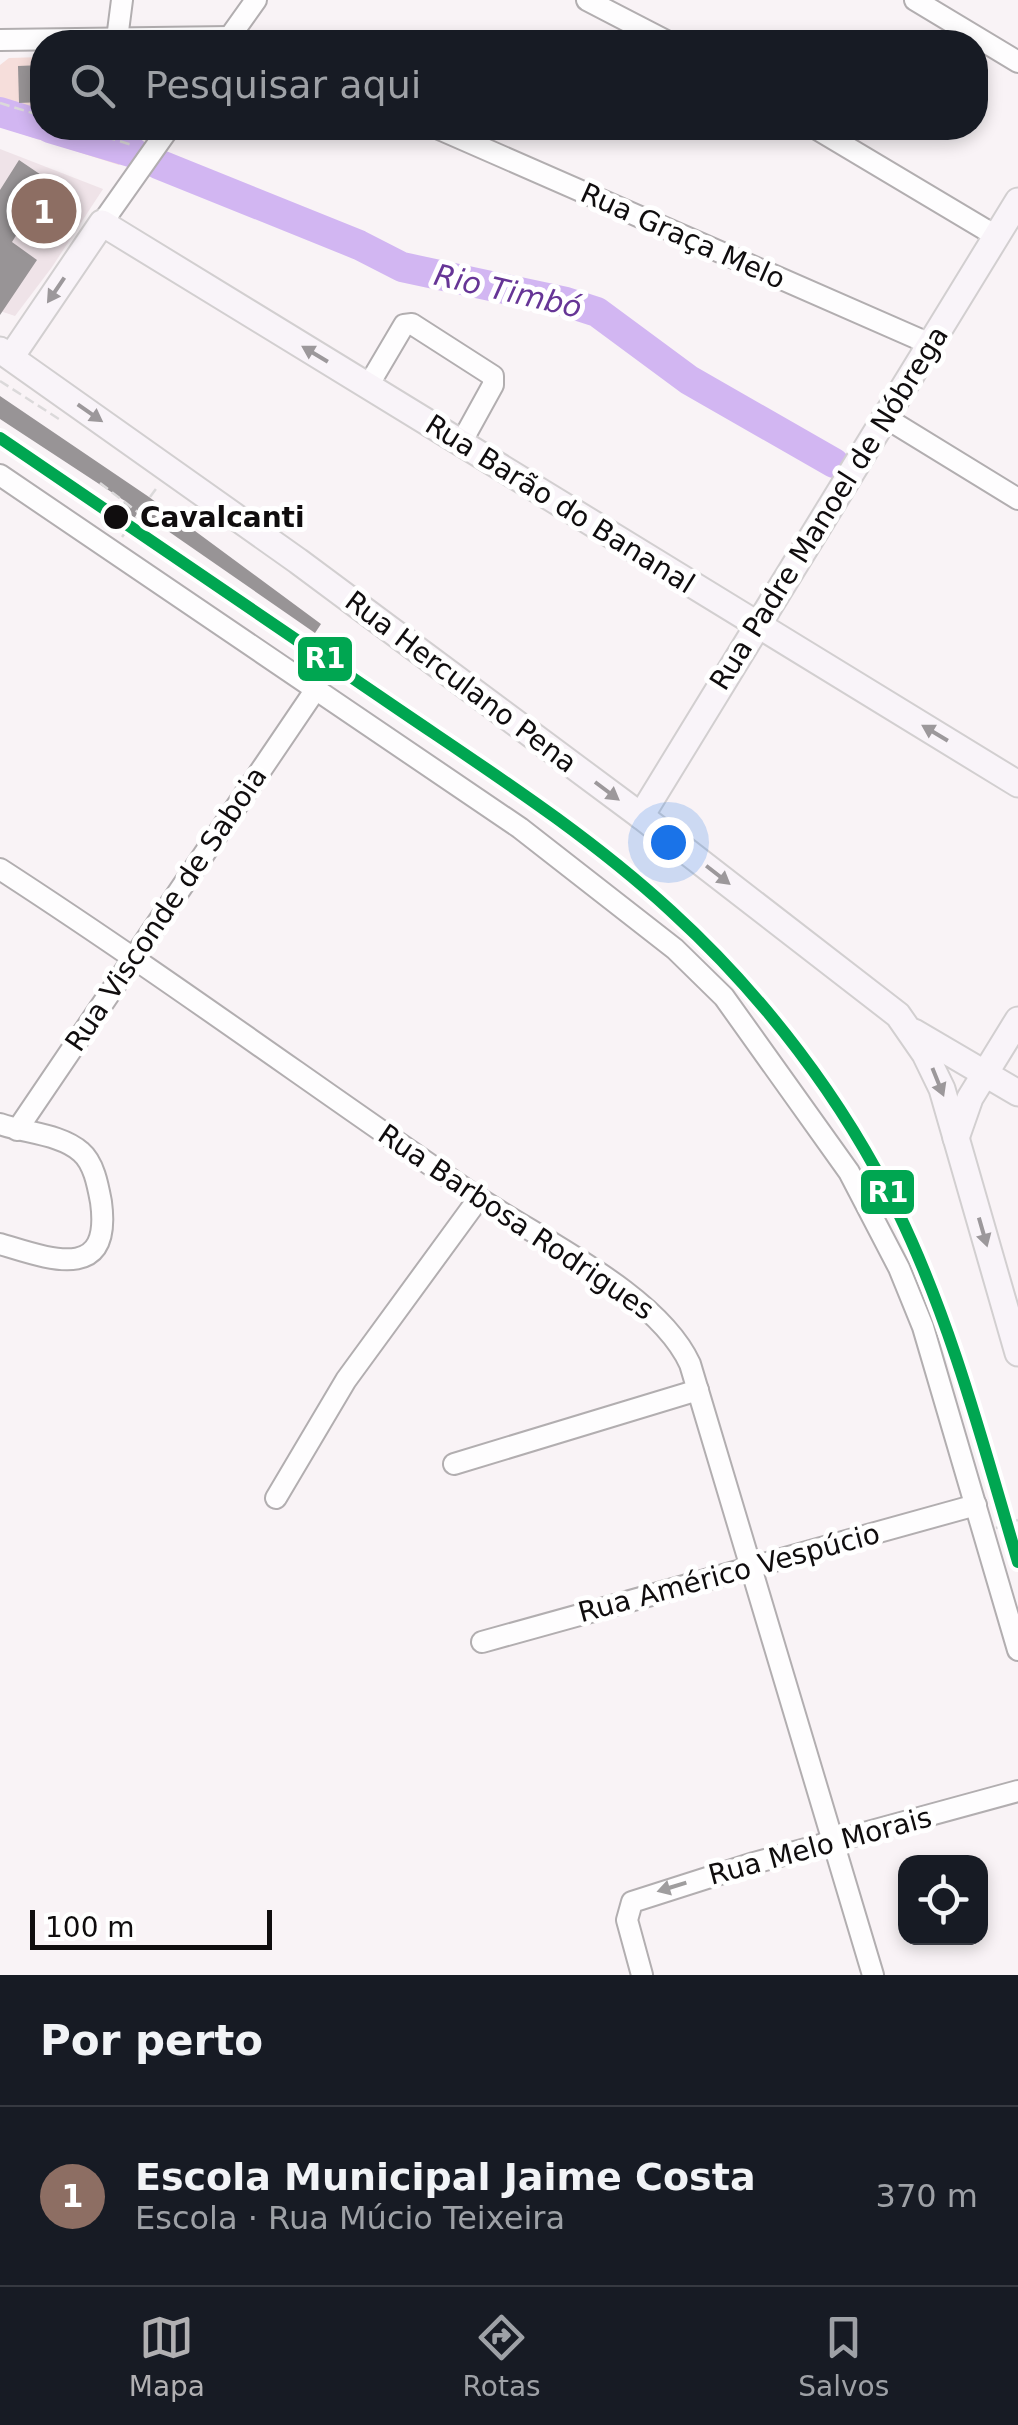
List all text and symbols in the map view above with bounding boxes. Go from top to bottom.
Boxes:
search box [30,30,988,140]
icon: search [65,58,120,113]
text: Pesquisar aqui [145,63,421,107]
pin: 1 [12,174,76,248]
street label: Rua Graça Melo [576,176,790,296]
water label: Rio Timbó [431,257,585,325]
one-way arrow [47,277,66,303]
street label: Rua Padre Manoel de Nóbrega [703,320,955,696]
one-way arrow [301,346,329,363]
one-way arrow [77,403,104,423]
street label: Rua Barão do Bananal [419,408,701,600]
place label: Cavalcanti [140,501,305,534]
marker: Cavalcanti [101,502,131,532]
street label: Rua Herculano Pena [339,584,583,780]
line badge: R1 [296,635,354,683]
text: R1 [304,642,346,675]
one-way arrow [921,725,949,742]
street label: Rua Visconde de Saboia [58,761,274,1057]
one-way arrow [594,780,620,800]
your location [643,817,694,868]
one-way arrow [705,864,731,885]
one-way arrow [930,1067,946,1097]
street label: Rua Barbosa Rodrigues [372,1117,660,1327]
line badge: R1 [859,1168,916,1216]
text: R1 [867,1176,909,1209]
one-way arrow [976,1217,991,1248]
street label: Rua Américo Vespúcio [575,1517,883,1629]
street label: Rua Melo Morais [705,1800,935,1892]
map controls [898,1855,988,1945]
button: locate [898,1855,988,1945]
one-way arrow [657,1881,687,1896]
scale bar [30,1905,272,1950]
text: 100 m [45,1911,135,1944]
text: Por perto [40,2016,263,2065]
text: Escola Municipal Jaime Costa [135,2155,756,2199]
text: 1 [61,2177,84,2215]
text: 370 m [876,2177,978,2215]
text: Escola · Rua Múcio Teixeira [135,2199,565,2237]
tab: Mapa [129,2310,205,2403]
tab: Rotas [463,2310,541,2403]
tab: Salvos [798,2310,889,2403]

